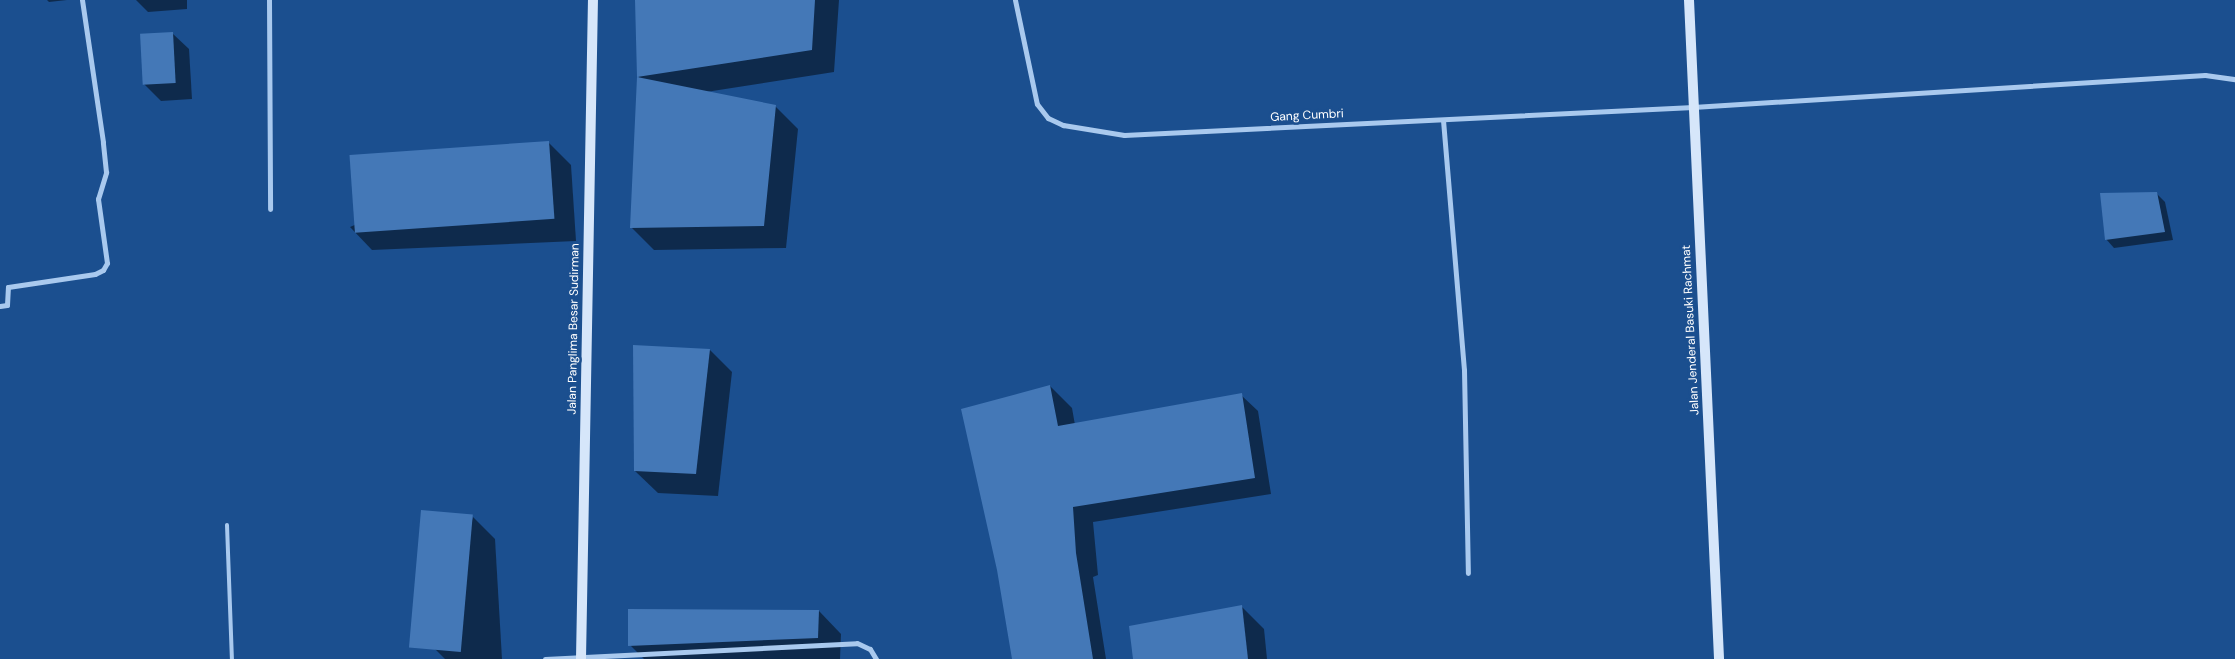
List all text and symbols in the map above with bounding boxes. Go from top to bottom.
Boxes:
street label: Gang Cumbri [1270,107,1344,125]
street label: Jalan Panglima Besar Sudirman [565,243,583,415]
street label: Jalan Jenderal Basuki Rachmat [1679,244,1703,416]

